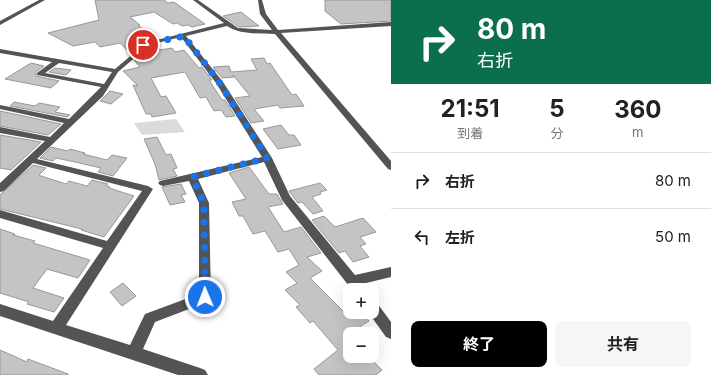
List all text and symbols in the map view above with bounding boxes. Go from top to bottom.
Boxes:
text: 80 m [477,12,546,46]
icon: right [411,16,463,68]
pin [126,28,160,62]
icon: arrive [132,34,154,56]
text: 右折 [477,50,513,71]
text: 21:51 [441,94,500,123]
text: 5 [549,94,565,123]
text: 360 [614,95,661,124]
text: m [632,124,643,140]
text: 到着 [457,125,483,141]
text: 分 [550,125,563,141]
icon: right [411,170,433,192]
text: 80 m [655,171,691,190]
text: 右折 [445,172,475,191]
icon: left [411,226,433,248]
text: 50 m [655,227,691,246]
text: 左折 [445,228,475,247]
position arrow [184,276,226,318]
map controls [343,283,379,363]
button: + [343,283,379,319]
button: 終了 [411,321,547,367]
button: 共有 [555,321,691,367]
button: − [343,327,379,363]

